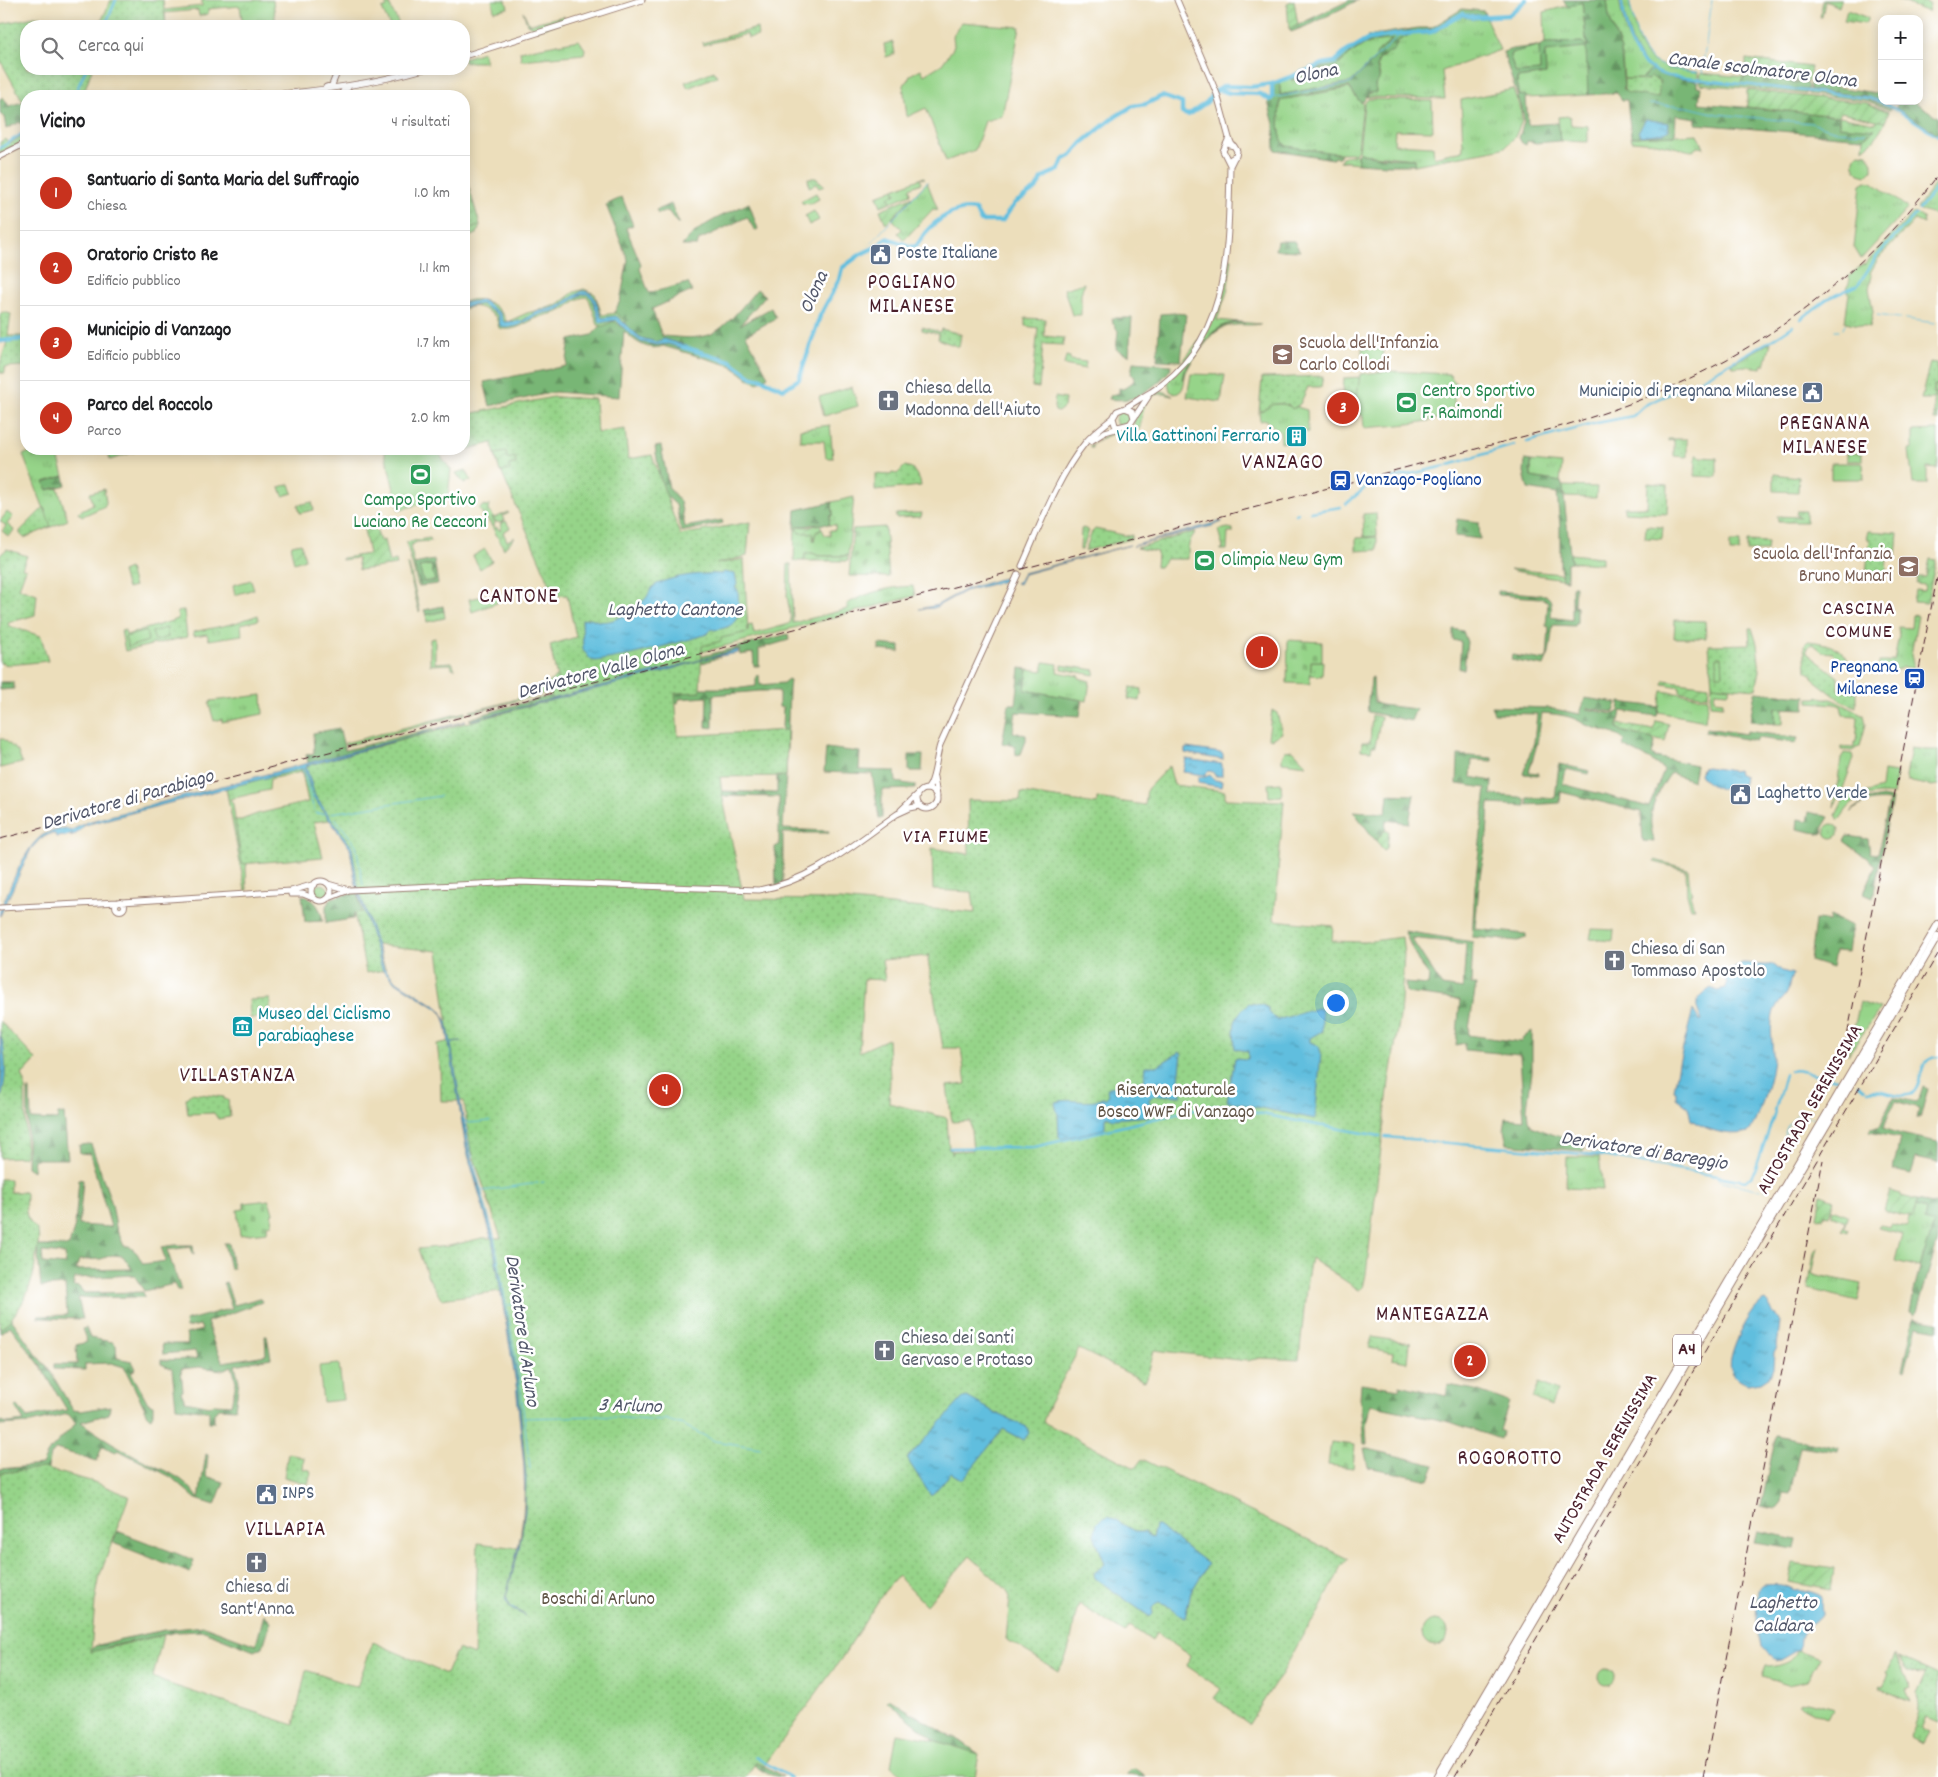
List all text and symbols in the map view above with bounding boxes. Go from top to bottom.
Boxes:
map controls [1878,15,1923,105]
button: + [1878,15,1923,60]
search box [20,20,470,75]
icon: search [38,34,66,62]
text: Cerca qui [78,34,144,61]
water label: Canale scolmatore Olona [1666,46,1860,97]
water label: Olona [1292,56,1342,93]
button: − [1878,60,1923,105]
text: Vicino [40,108,85,138]
text: 4 risultati [391,111,450,134]
text: Santuario di Santa Maria del Suffragio [87,168,359,195]
text: 1 [54,182,58,205]
text: 1.0 km [414,182,450,205]
text: Chiesa [87,195,126,218]
place label: Poste Italiane [897,241,998,268]
public building icon: Poste Italiane [869,242,893,266]
text: Oratorio Cristo Re [87,243,218,270]
text: 2 [53,257,60,280]
text: 1.1 km [419,257,450,280]
water label: Olona [793,266,837,319]
district label: POGLIANO MILANESE [867,269,957,323]
text: Edificio pubblico [87,270,181,293]
text: Municipio di Vanzago [87,318,231,345]
place label: Scuola dell'Infanzia Carlo Collodi [1299,331,1439,380]
text: 3 [52,332,60,355]
text: 1.7 km [416,332,450,355]
school or university icon: Scuola dell'Infanzia Carlo Collodi [1271,343,1295,367]
text: Edificio pubblico [87,345,181,368]
place label: Chiesa della Madonna dell'Aiuto [905,376,1041,425]
place label: Centro Sportivo F. Raimondi [1422,379,1535,428]
place label: Municipio di Pregnana Milanese [1579,379,1797,406]
public building icon: Municipio di Pregnana Milanese [1801,380,1825,404]
church icon: Chiesa della Madonna dell'Aiuto [877,388,901,412]
pin: 3 [1327,389,1359,427]
sports icon: Centro Sportivo F. Raimondi [1394,391,1418,415]
text: Parco del Roccolo [87,393,213,420]
text: 4 [53,407,59,430]
text: 2.0 km [410,407,450,430]
district label: PREGNANA MILANESE [1779,410,1871,464]
text: Parco [87,420,121,443]
place label: Villa Gattinoni Ferrario [1116,424,1280,451]
building icon: Villa Gattinoni Ferrario [1284,425,1308,449]
district label: VANZAGO [1242,449,1324,479]
sports icon: Campo Sportivo Luciano Re Cecconi [408,463,432,487]
place label: Vanzago-Pogliano [1356,468,1482,495]
station icon: Vanzago-Pogliano [1328,469,1352,493]
place label: Campo Sportivo Luciano Re Cecconi [353,488,487,537]
place label: Scuola dell'Infanzia Bruno Munari [1753,542,1893,591]
place label: Olimpia New Gym [1221,548,1343,575]
sports icon: Olimpia New Gym [1193,549,1217,573]
school or university icon: Scuola dell'Infanzia Bruno Munari [1896,554,1920,578]
district label: CANTONE [479,583,559,613]
district label: CASCINA COMUNE [1822,596,1896,647]
water label: Laghetto Cantone [607,597,744,625]
pin: 1 [1246,633,1278,671]
water label: Derivatore Valle Olona [515,636,689,708]
place label: Pregnana Milanese [1830,655,1899,704]
station icon: Pregnana Milanese [1902,667,1926,691]
water label: Derivatore di Parabiago [39,763,218,839]
place label: Laghetto Verde [1757,781,1868,808]
public building icon: Laghetto Verde [1729,782,1753,806]
district label: VIA FIUME [903,824,989,852]
place label: Chiesa di San Tommaso Apostolo [1631,937,1765,986]
church icon: Chiesa di San Tommaso Apostolo [1603,949,1627,973]
your location [1323,990,1349,1016]
place label: Museo del Ciclismo parabiaghese [258,1002,391,1051]
museum icon: Museo del Ciclismo parabiaghese [230,1014,254,1038]
street label: AUTOSTRADA SERENISSIMA [1751,1020,1871,1200]
district label: VILLASTANZA [180,1062,296,1092]
pin: 4 [649,1071,681,1109]
park label: Riserva naturale Bosco WWF di Vanzago [1097,1078,1255,1127]
water label: Derivatore di Bareggio [1559,1125,1730,1179]
water label: Derivatore di Arluno [497,1254,546,1410]
district label: MANTEGAZZA [1376,1301,1490,1331]
place label: Chiesa dei Santi Gervaso e Protaso [901,1326,1033,1375]
road number: A4 [1673,1334,1701,1366]
church icon: Chiesa dei Santi Gervaso e Protaso [873,1338,897,1362]
pin: 2 [1454,1342,1486,1380]
street label: AUTOSTRADA SERENISSIMA [1546,1369,1666,1549]
water label: 3 Arluno [598,1392,663,1422]
district label: ROGOROTTO [1457,1445,1563,1475]
place label: INPS [282,1481,314,1508]
public building icon: INPS [254,1482,278,1506]
district label: VILLAPIA [246,1516,326,1546]
church icon: Chiesa di Sant'Anna [245,1550,269,1574]
place label: Chiesa di Sant'Anna [220,1575,295,1624]
park label: Boschi di Arluno [541,1587,655,1614]
water label: Laghetto Caldara [1749,1590,1818,1641]

